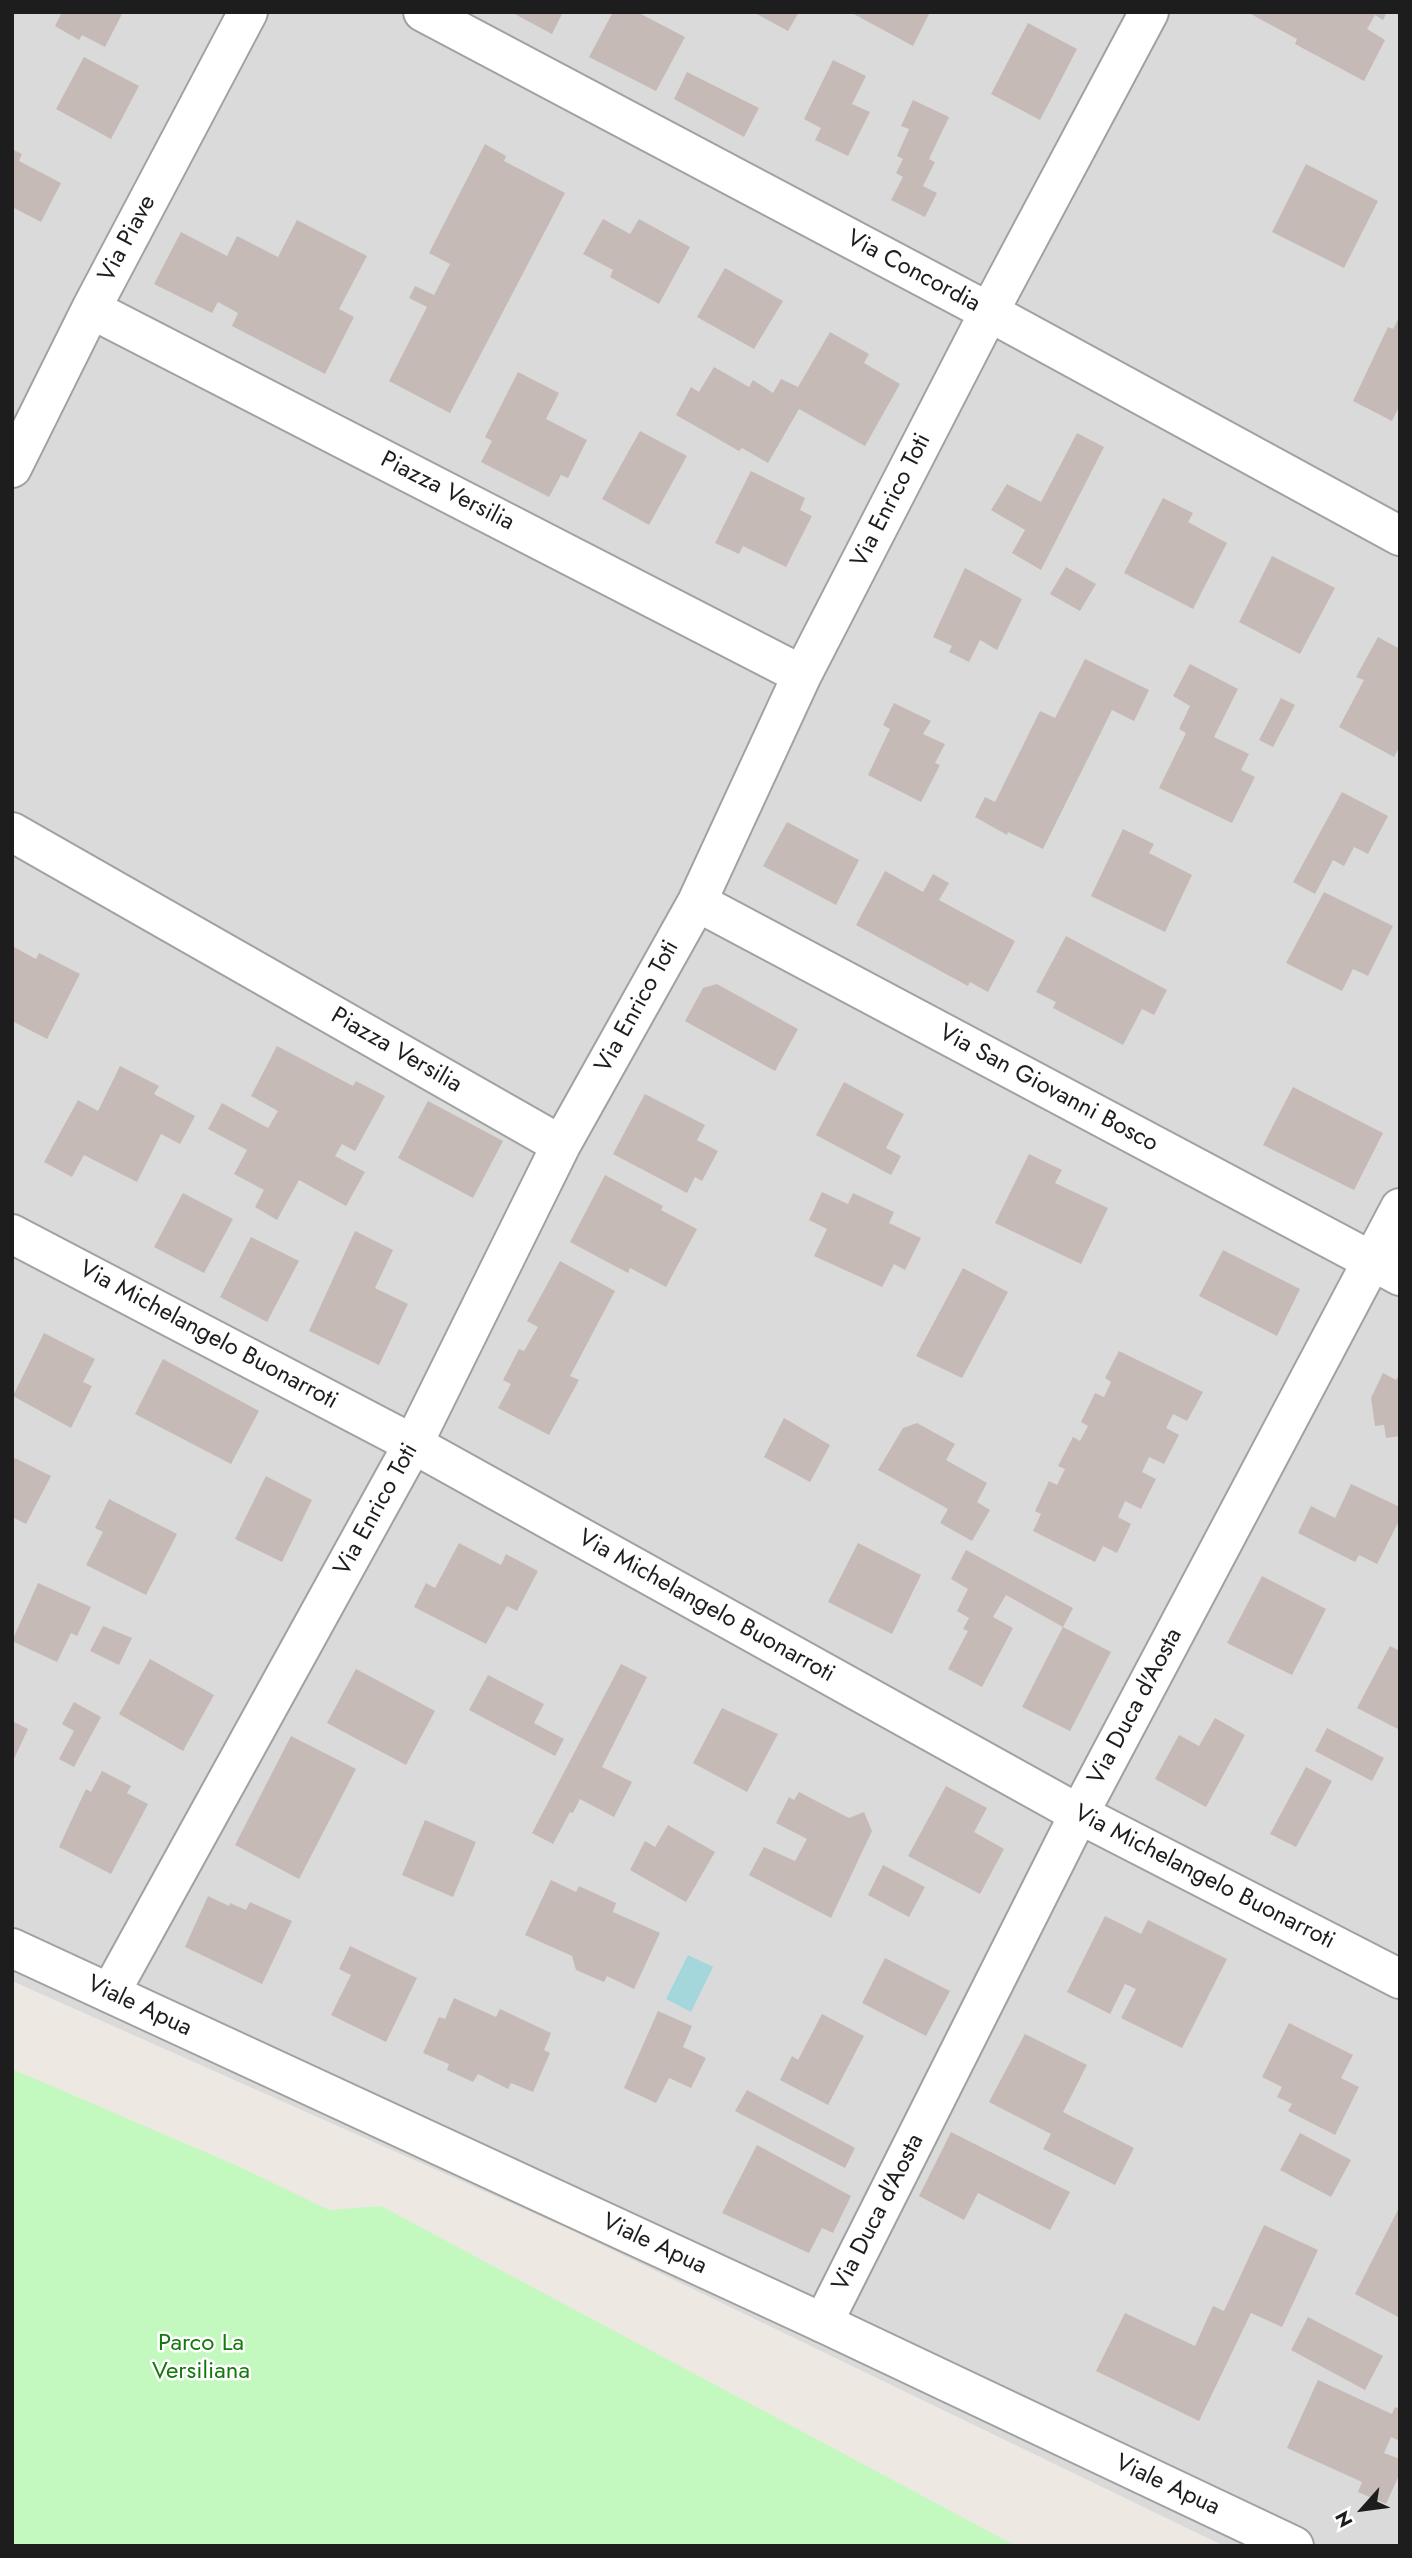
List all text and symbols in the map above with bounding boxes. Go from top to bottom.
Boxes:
street label: Via Piave [93,191,163,287]
street label: Via Concordia [841,225,985,319]
street label: Via Enrico Toti [846,429,938,573]
street label: Piazza Versilia [375,446,519,538]
street label: Via Enrico Toti [590,936,686,1078]
street label: Piazza Versilia [325,1002,467,1100]
street label: Via San Giovanni Bosco [933,1019,1163,1159]
street label: Via Michelangelo Buonarroti [74,1255,342,1417]
street label: Via Enrico Toti [329,1439,425,1581]
street label: Via Michelangelo Buonarroti [573,1524,839,1690]
street label: Via Duca d'Aosta [1083,1624,1189,1790]
street label: Via Michelangelo Buonarroti [1069,1800,1339,1956]
street label: Viale Apua [82,1970,196,2044]
street label: Via Duca d'Aosta [827,2129,931,2297]
street label: Viale Apua [597,2208,711,2282]
park label: Parco La Versiliana [152,2330,250,2386]
street label: Viale Apua [1110,2449,1224,2523]
north arrow [1328,2474,1398,2544]
text: N [1329,2506,1359,2532]

